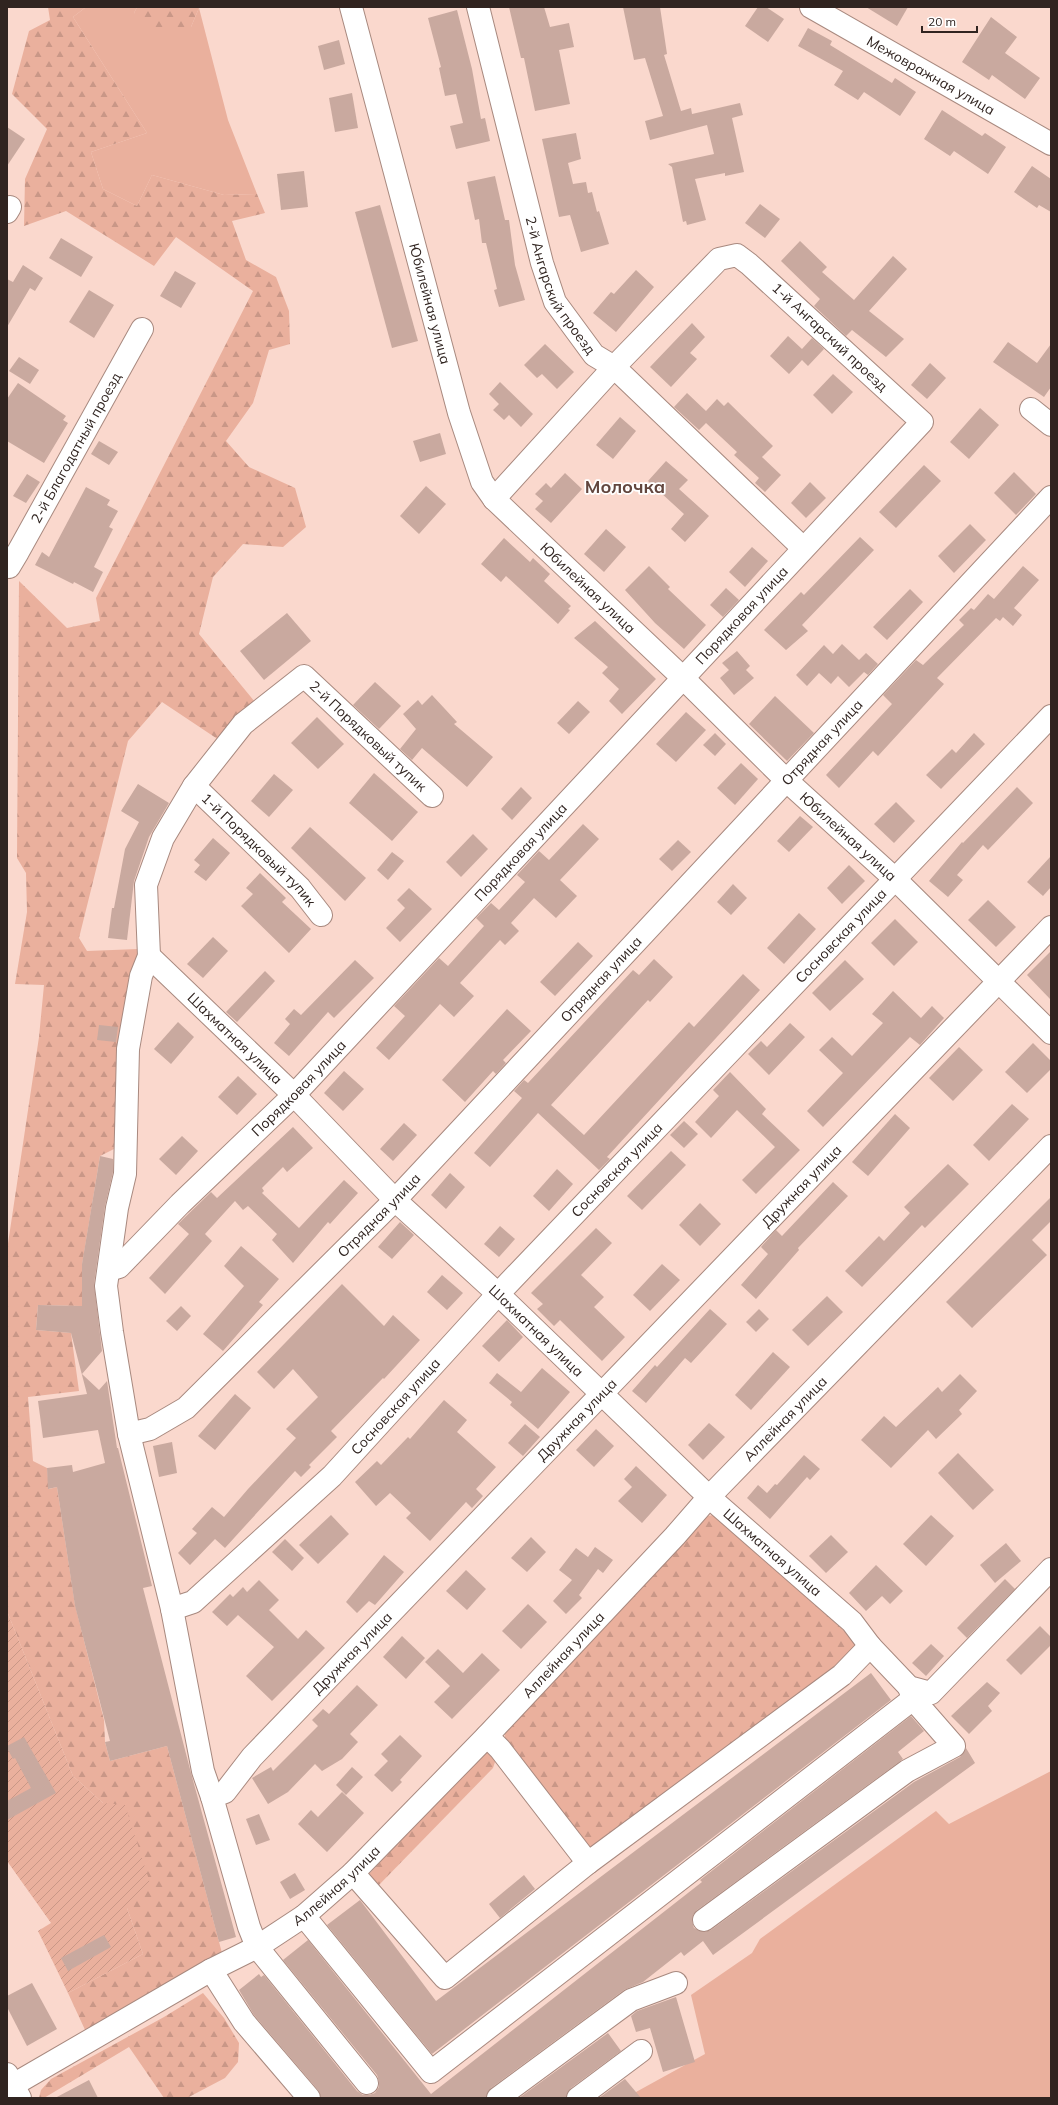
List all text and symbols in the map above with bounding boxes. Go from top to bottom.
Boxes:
scale bar [922,8,977,34]
text: 20 m [928,14,956,29]
street label: Межовражная улица [864,32,998,119]
street label: 2-й Ангарский проезд [522,214,600,358]
street label: Юбилейная улица [405,241,455,366]
street label: 1-й Ангарский проезд [768,279,892,396]
street label: 2-й Благодатный проезд [27,369,125,526]
district label: Молочка [585,475,665,498]
street label: Юбилейная улица [537,539,639,637]
street label: Порядковая улица [691,562,792,668]
street label: 2-й Порядковый тупик [306,677,431,796]
street label: Отрядная улица [778,696,866,789]
street label: Юбилейная улица [796,788,900,885]
street label: 1-й Порядковый тупик [198,789,320,910]
street label: Порядковая улица [470,799,571,905]
street label: Сосновская улица [791,885,890,987]
street label: Отрядная улица [556,933,645,1026]
street label: Шахматная улица [184,989,286,1088]
street label: Порядковая улица [247,1036,350,1140]
street label: Сосновская улица [567,1119,666,1221]
street label: Дружная улица [758,1141,845,1231]
street label: Отрядная улица [334,1169,424,1261]
street label: Шахматная улица [485,1281,587,1380]
street label: Сосновская улица [347,1354,444,1458]
street label: Аллейная улица [740,1372,831,1465]
street label: Дружная улица [533,1375,621,1465]
street label: Шахматная улица [719,1505,825,1600]
street label: Дружная улица [308,1608,396,1698]
street label: Аллейная улица [518,1608,608,1702]
street label: Аллейная улица [289,1842,384,1930]

